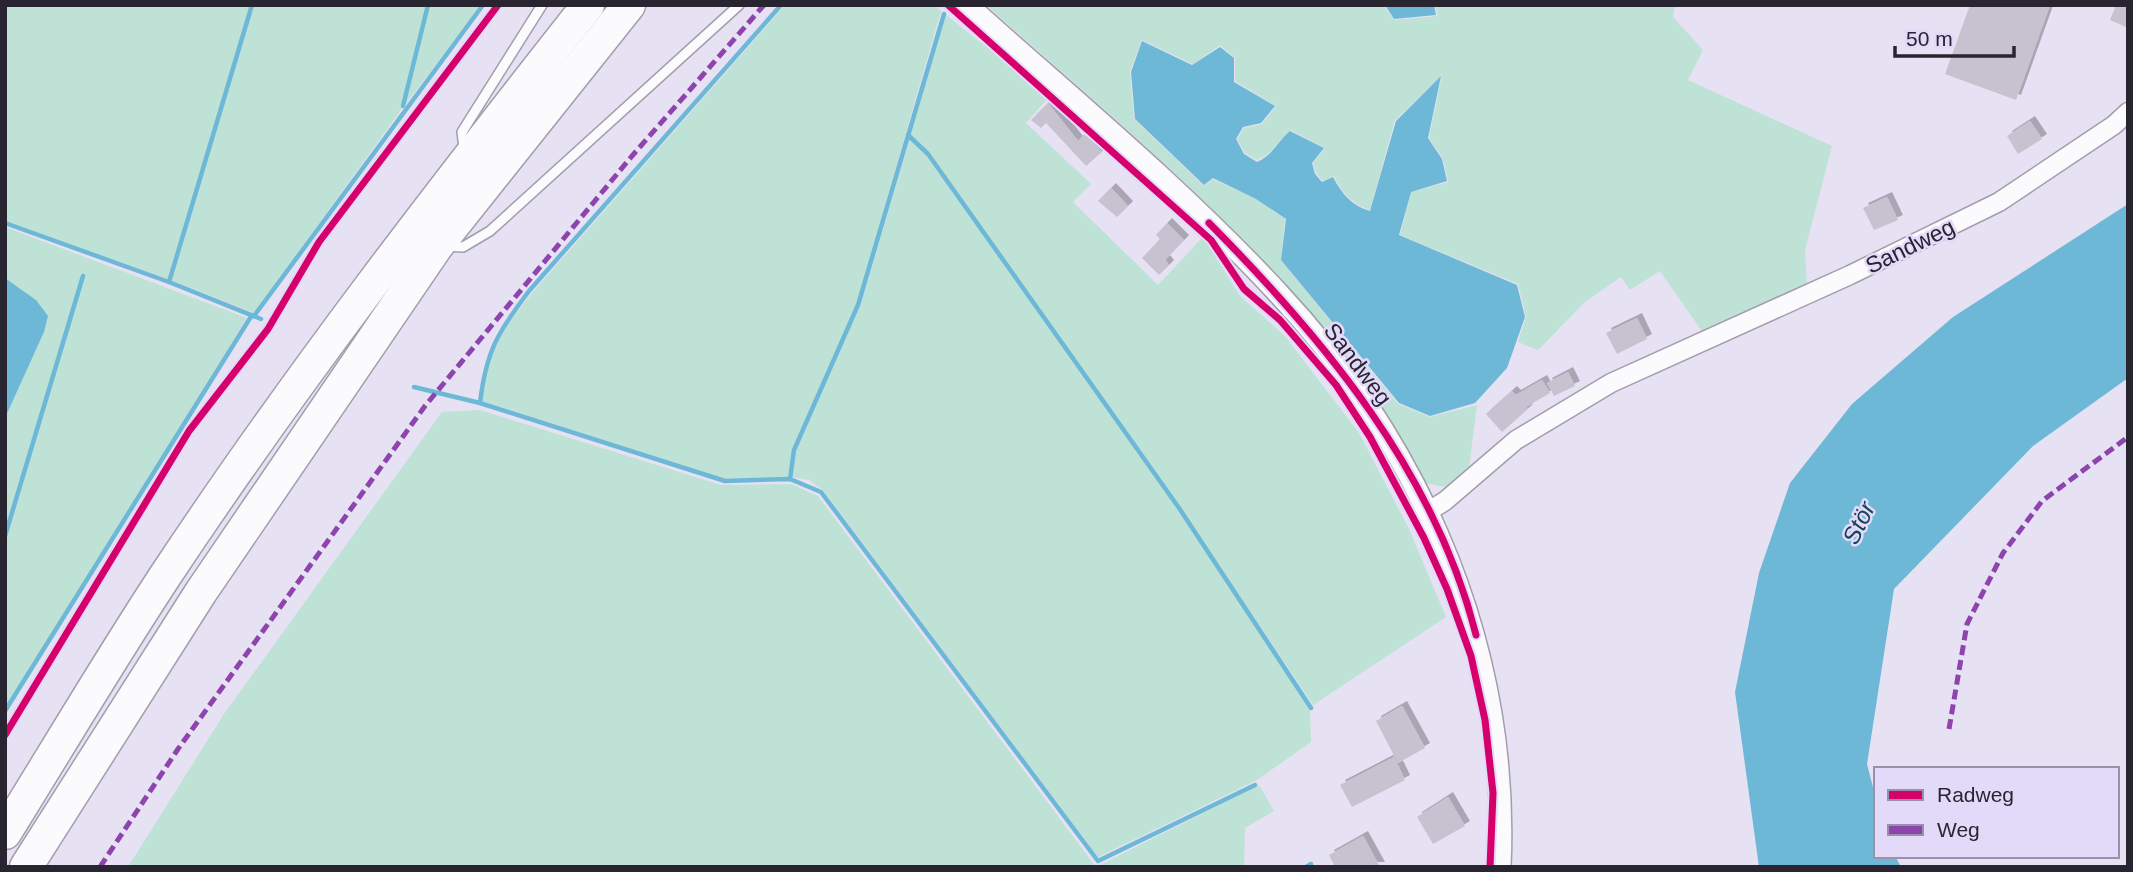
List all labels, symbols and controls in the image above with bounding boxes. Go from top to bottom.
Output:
scale bar [1895,14,2014,58]
text: 50 m [1906,27,1953,50]
street label: Sandweg [1861,213,1959,279]
street label: Sandweg [1319,318,1397,410]
water label: Stör [1837,496,1881,548]
legend [1874,767,2119,858]
text: Radweg [1937,783,2014,806]
text: Weg [1937,818,1980,841]

